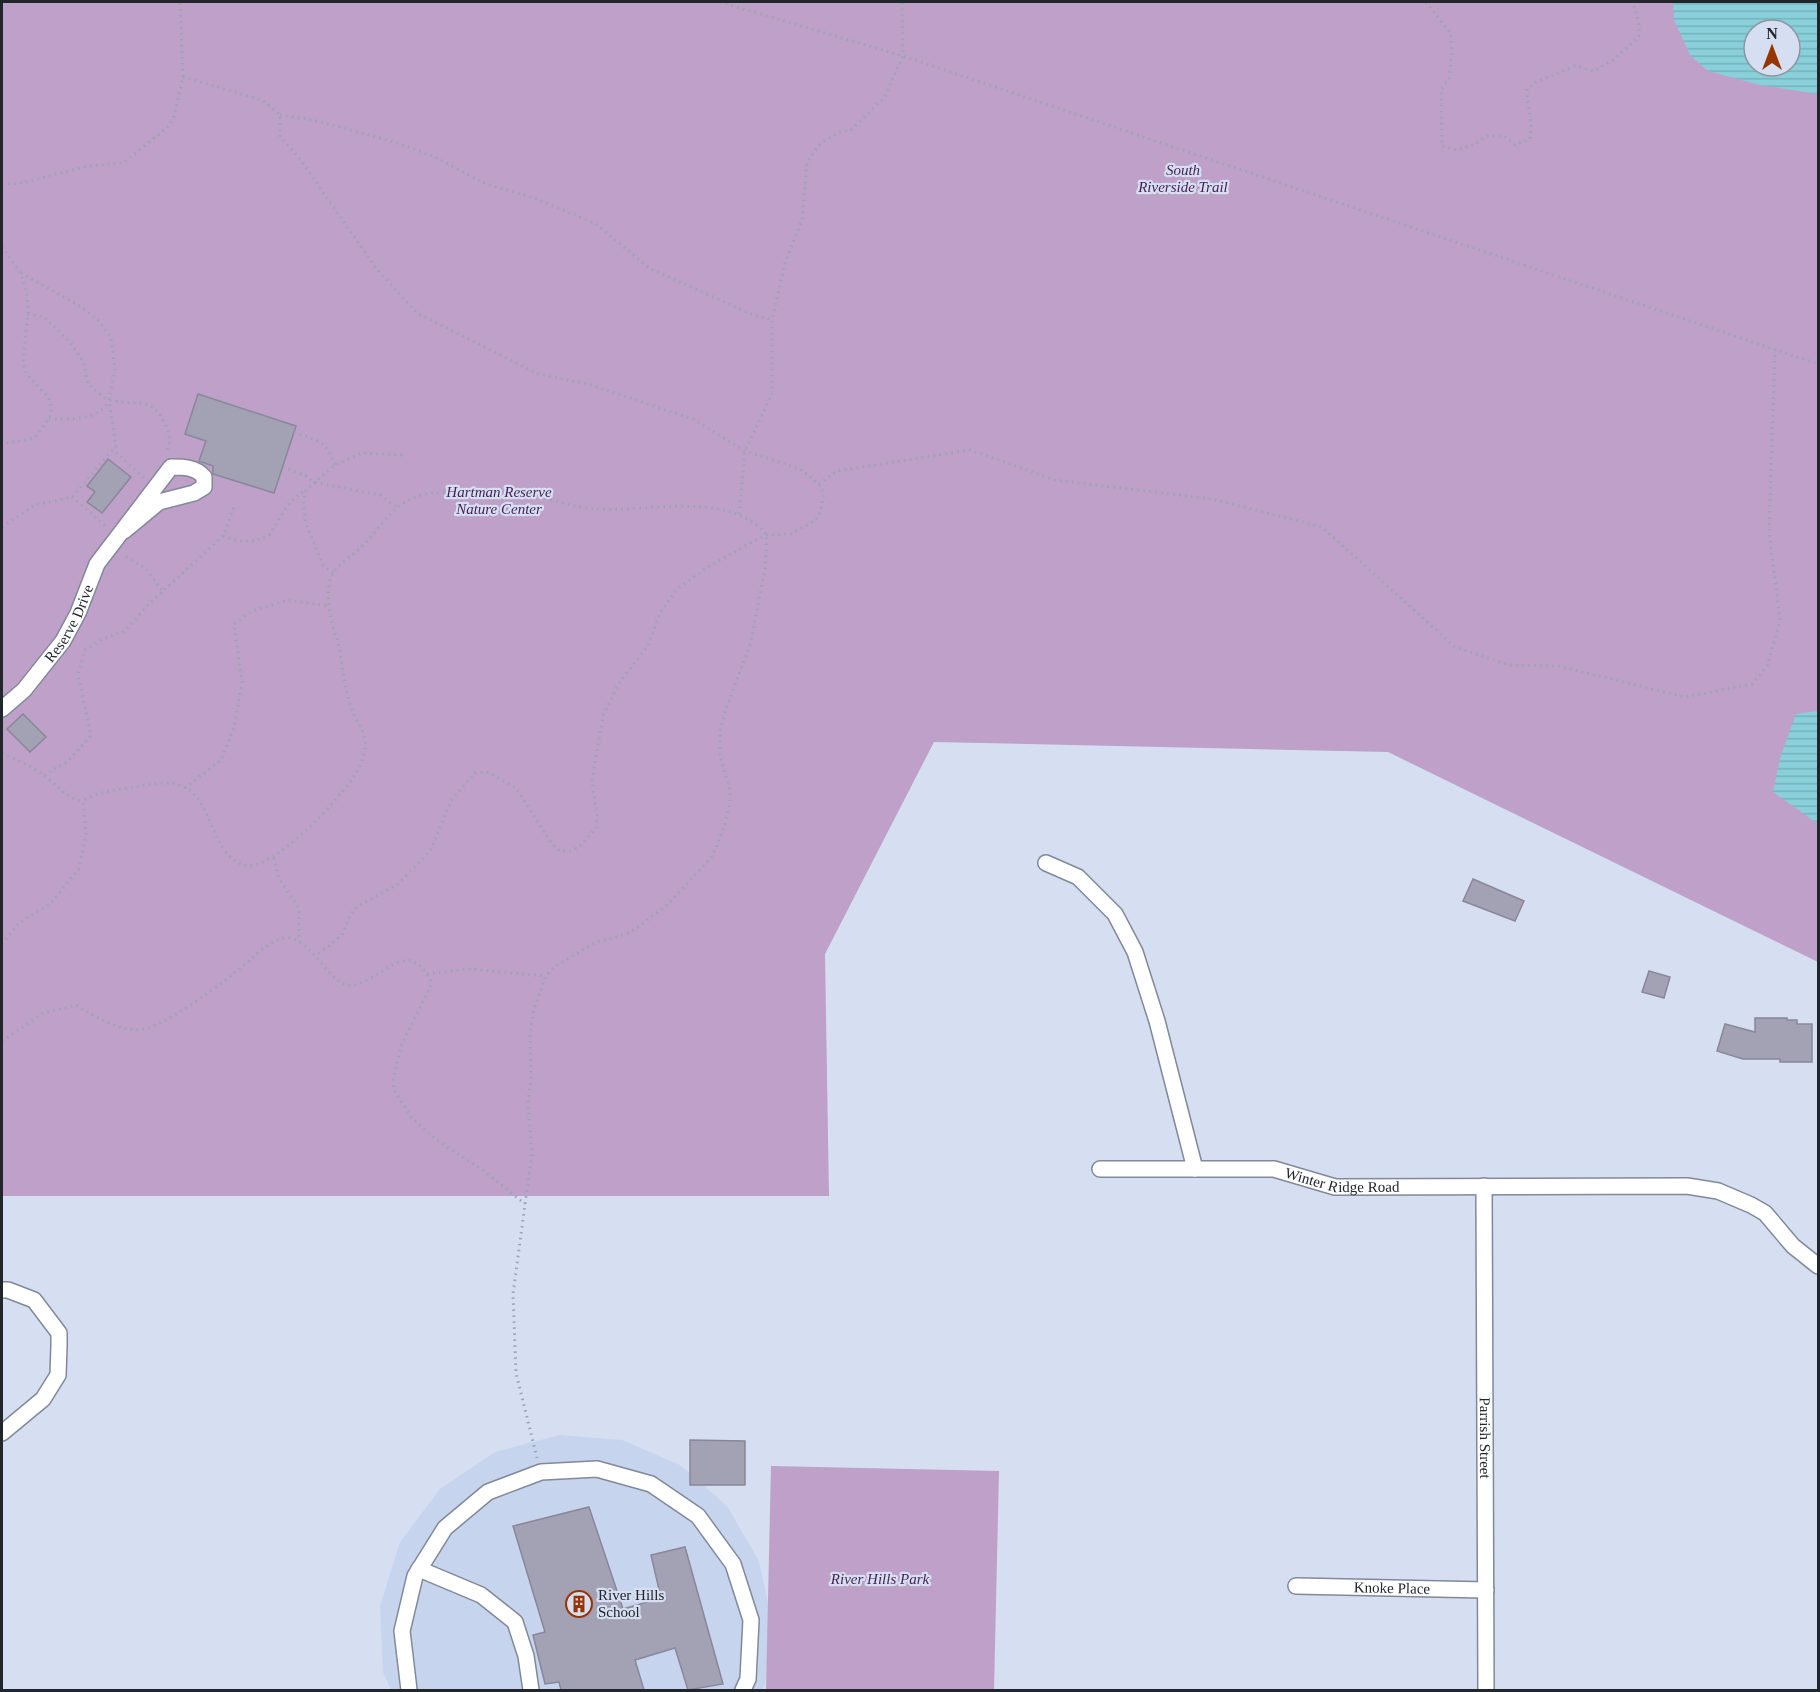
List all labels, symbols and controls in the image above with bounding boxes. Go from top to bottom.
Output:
north arrow [1742,18,1802,78]
text: N [1766,25,1778,42]
park label: South Riverside Trail [1137,162,1228,195]
park label: Hartman Reserve Nature Center [445,484,552,517]
street label: Reserve Drive [41,582,96,665]
street label: Winter Ridge Road [1283,1165,1400,1196]
street label: Parrish Street [1477,1397,1493,1480]
park label: River Hills Park [830,1571,929,1587]
street label: Knoke Place [1354,1579,1431,1597]
place label: River Hills School [598,1587,664,1620]
building icon: River Hills School [564,1589,594,1619]

